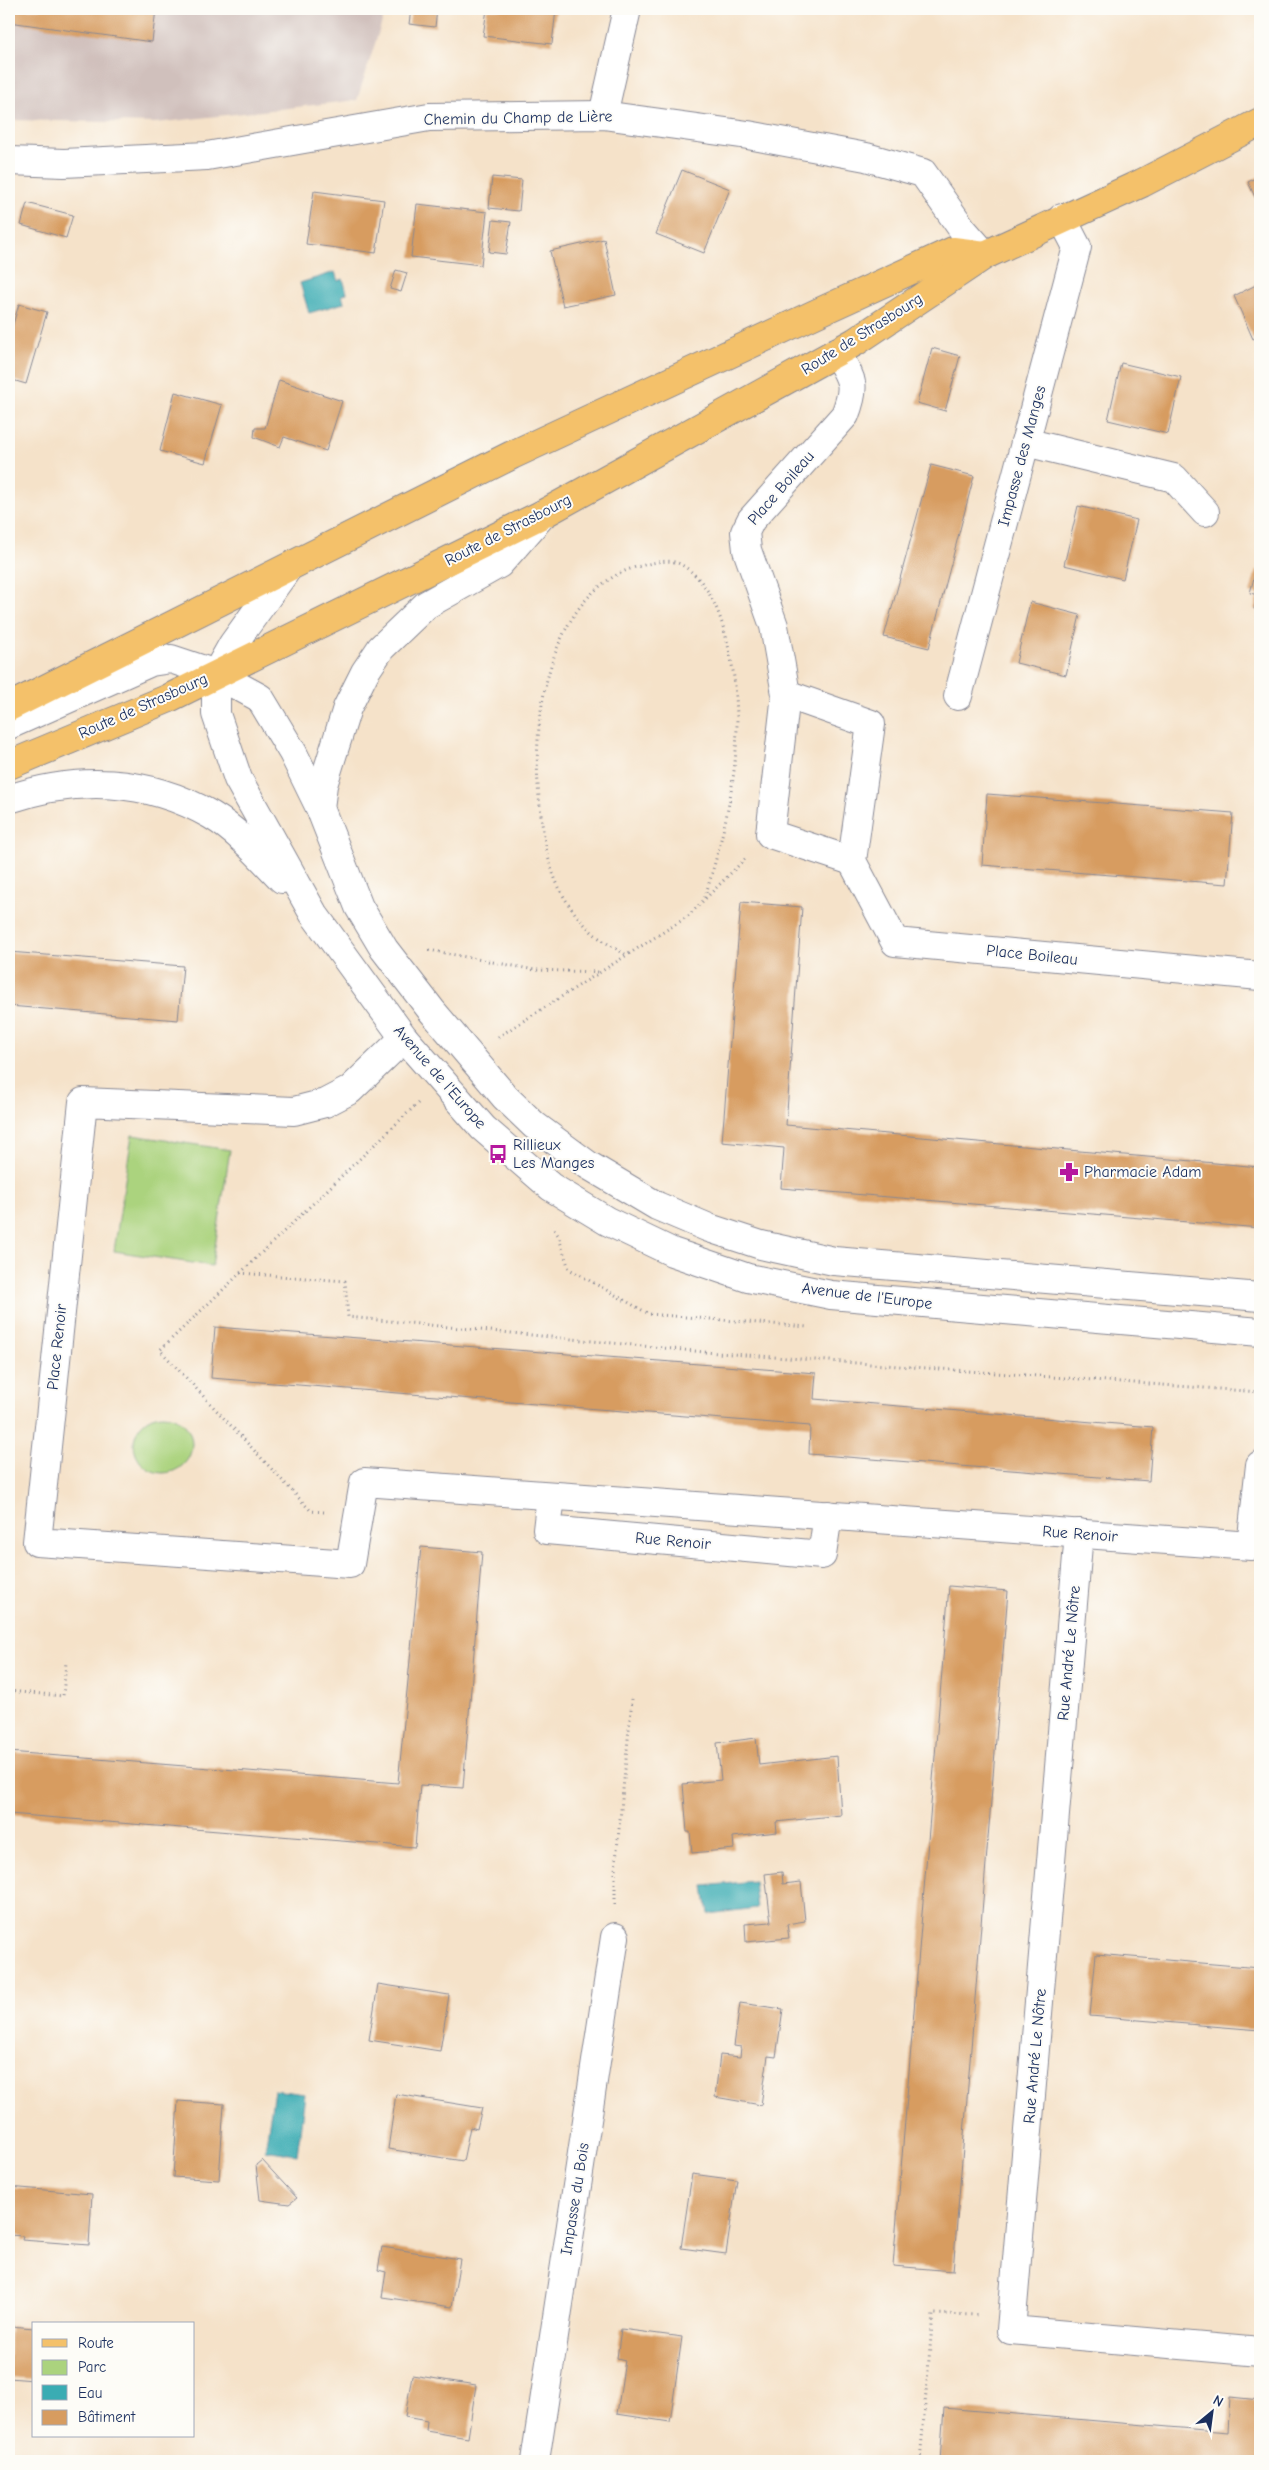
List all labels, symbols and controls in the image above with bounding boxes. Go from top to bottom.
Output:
street label: Chemin du Champ de Lière [423,107,613,129]
street label: Route de Strasbourg [798,289,926,379]
street label: Impasse des Manges [995,383,1050,528]
street label: Place Boileau [744,447,818,529]
street label: Route de Strasbourg [442,490,574,570]
street label: Route de Strasbourg [76,669,210,743]
street label: Place Boileau [985,941,1079,969]
street label: Avenue de l'Europe [390,1021,490,1133]
place label: Rillieux Les Manges [513,1136,595,1172]
bus stop icon: Rillieux Les Manges [487,1143,509,1165]
pharmacy icon: Pharmacie Adam [1058,1161,1080,1183]
place label: Pharmacie Adam [1084,1163,1202,1181]
street label: Avenue de l'Europe [801,1279,933,1313]
street label: Place Renoir [44,1302,71,1391]
street label: Rue Renoir [1042,1522,1119,1546]
street label: Rue Renoir [634,1529,712,1553]
street label: Rue André Le Nôtre [1054,1585,1084,1721]
street label: Rue André Le Nôtre [1020,1988,1050,2124]
street label: Impasse du Bois [557,2141,593,2256]
legend [32,2322,195,2438]
text: Route [78,2334,114,2352]
text: Parc [78,2358,106,2376]
text: Eau [78,2384,102,2402]
north arrow [1186,2388,1236,2438]
text: N [1210,2391,1226,2411]
text: Bâtiment [78,2408,136,2426]

